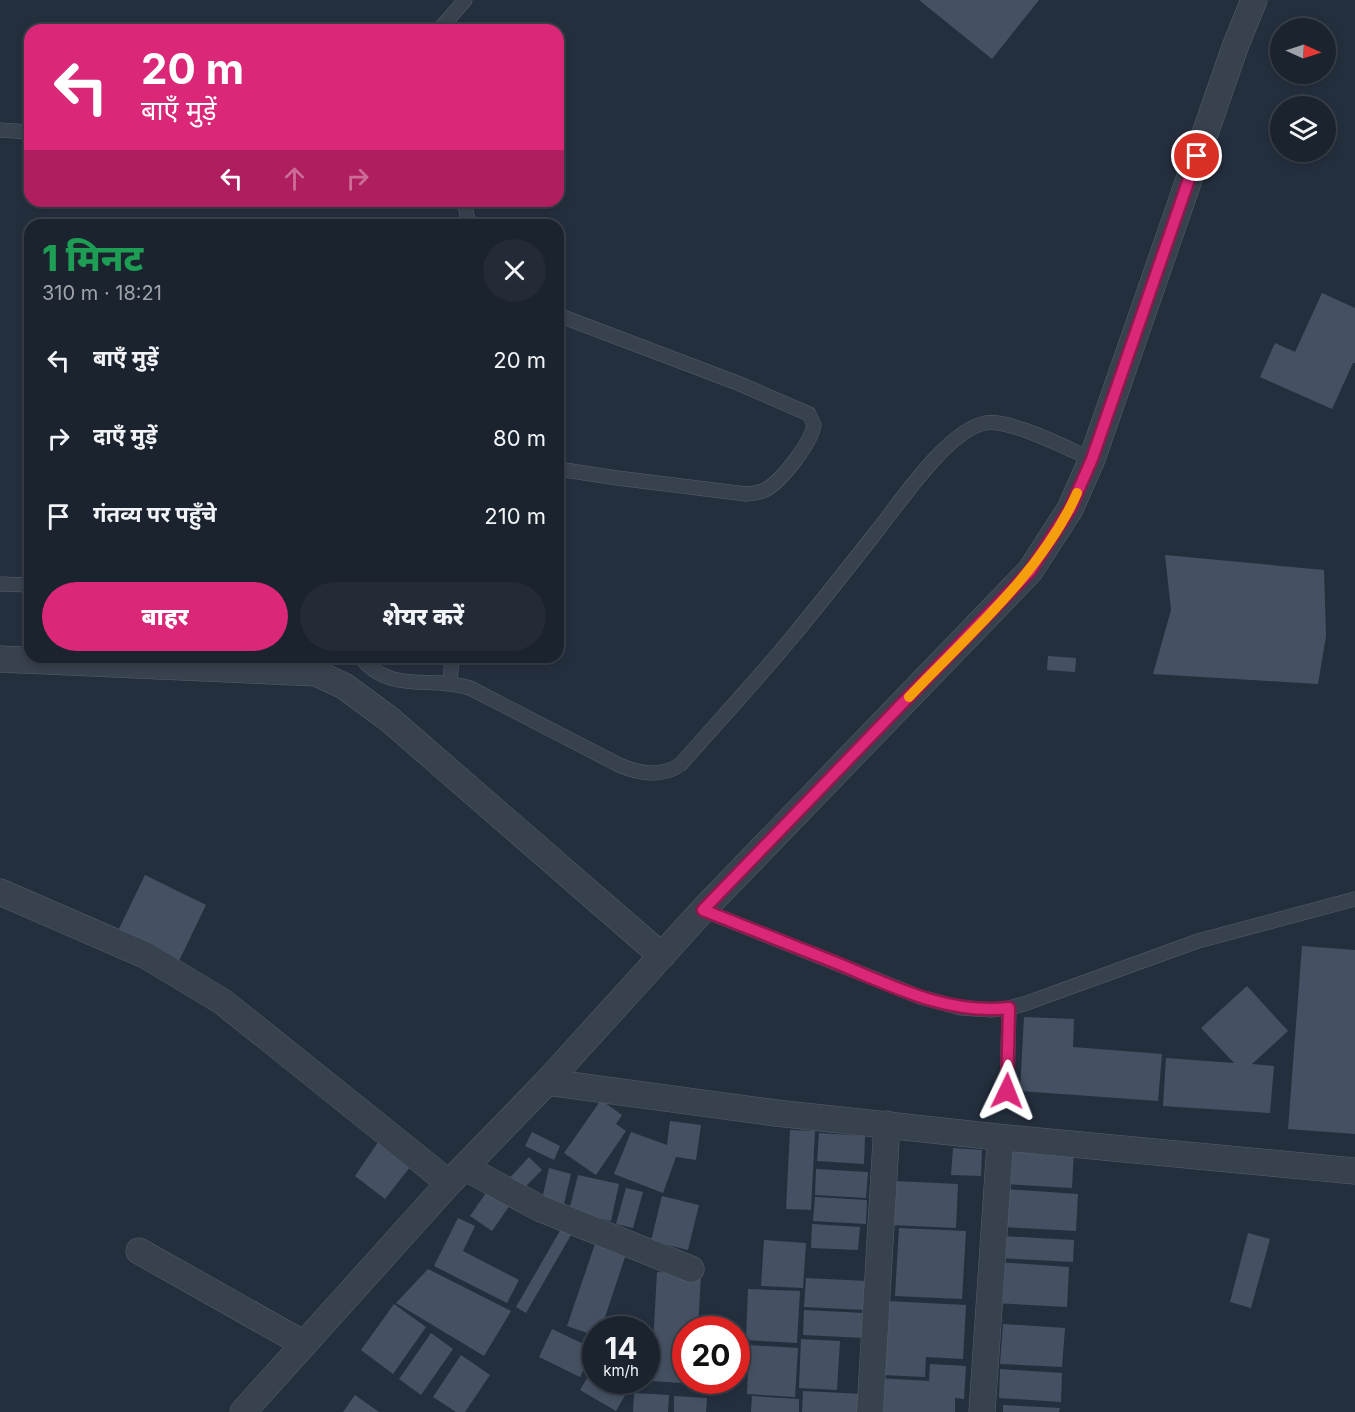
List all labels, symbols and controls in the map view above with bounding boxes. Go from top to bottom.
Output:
north arrow [1270,18,1336,84]
map controls [1270,18,1336,162]
text: 20 m [141,43,244,94]
icon: left [42,48,120,126]
text: बाएँ मुड़ें [141,94,217,127]
button: layers [1270,96,1336,162]
pin [1171,130,1222,181]
icon: arrive [1180,139,1213,172]
icon: left [215,162,248,195]
icon: ahead [278,162,311,195]
icon: right [341,162,374,195]
text: 1 मिनट [42,236,143,280]
button: close [483,239,546,302]
text: 310 m · 18:21 [42,281,162,305]
icon: left [42,344,75,377]
text: बाएँ मुड़ें [93,345,159,371]
text: 20 m [493,347,546,373]
icon: right [42,422,75,455]
text: दाएँ मुड़ें [93,423,157,449]
text: 80 m [493,425,546,451]
icon: arrive [42,500,75,533]
text: गंतव्य पर पहुँचे [93,501,217,527]
text: 210 m [484,503,546,529]
button: बाहर [42,582,288,651]
button: शेयर करें [300,582,546,651]
position arrow [975,1059,1039,1123]
speed limit sign: 20 [672,1316,750,1394]
text: 14 [604,1330,638,1366]
text: km/h [603,1361,639,1380]

